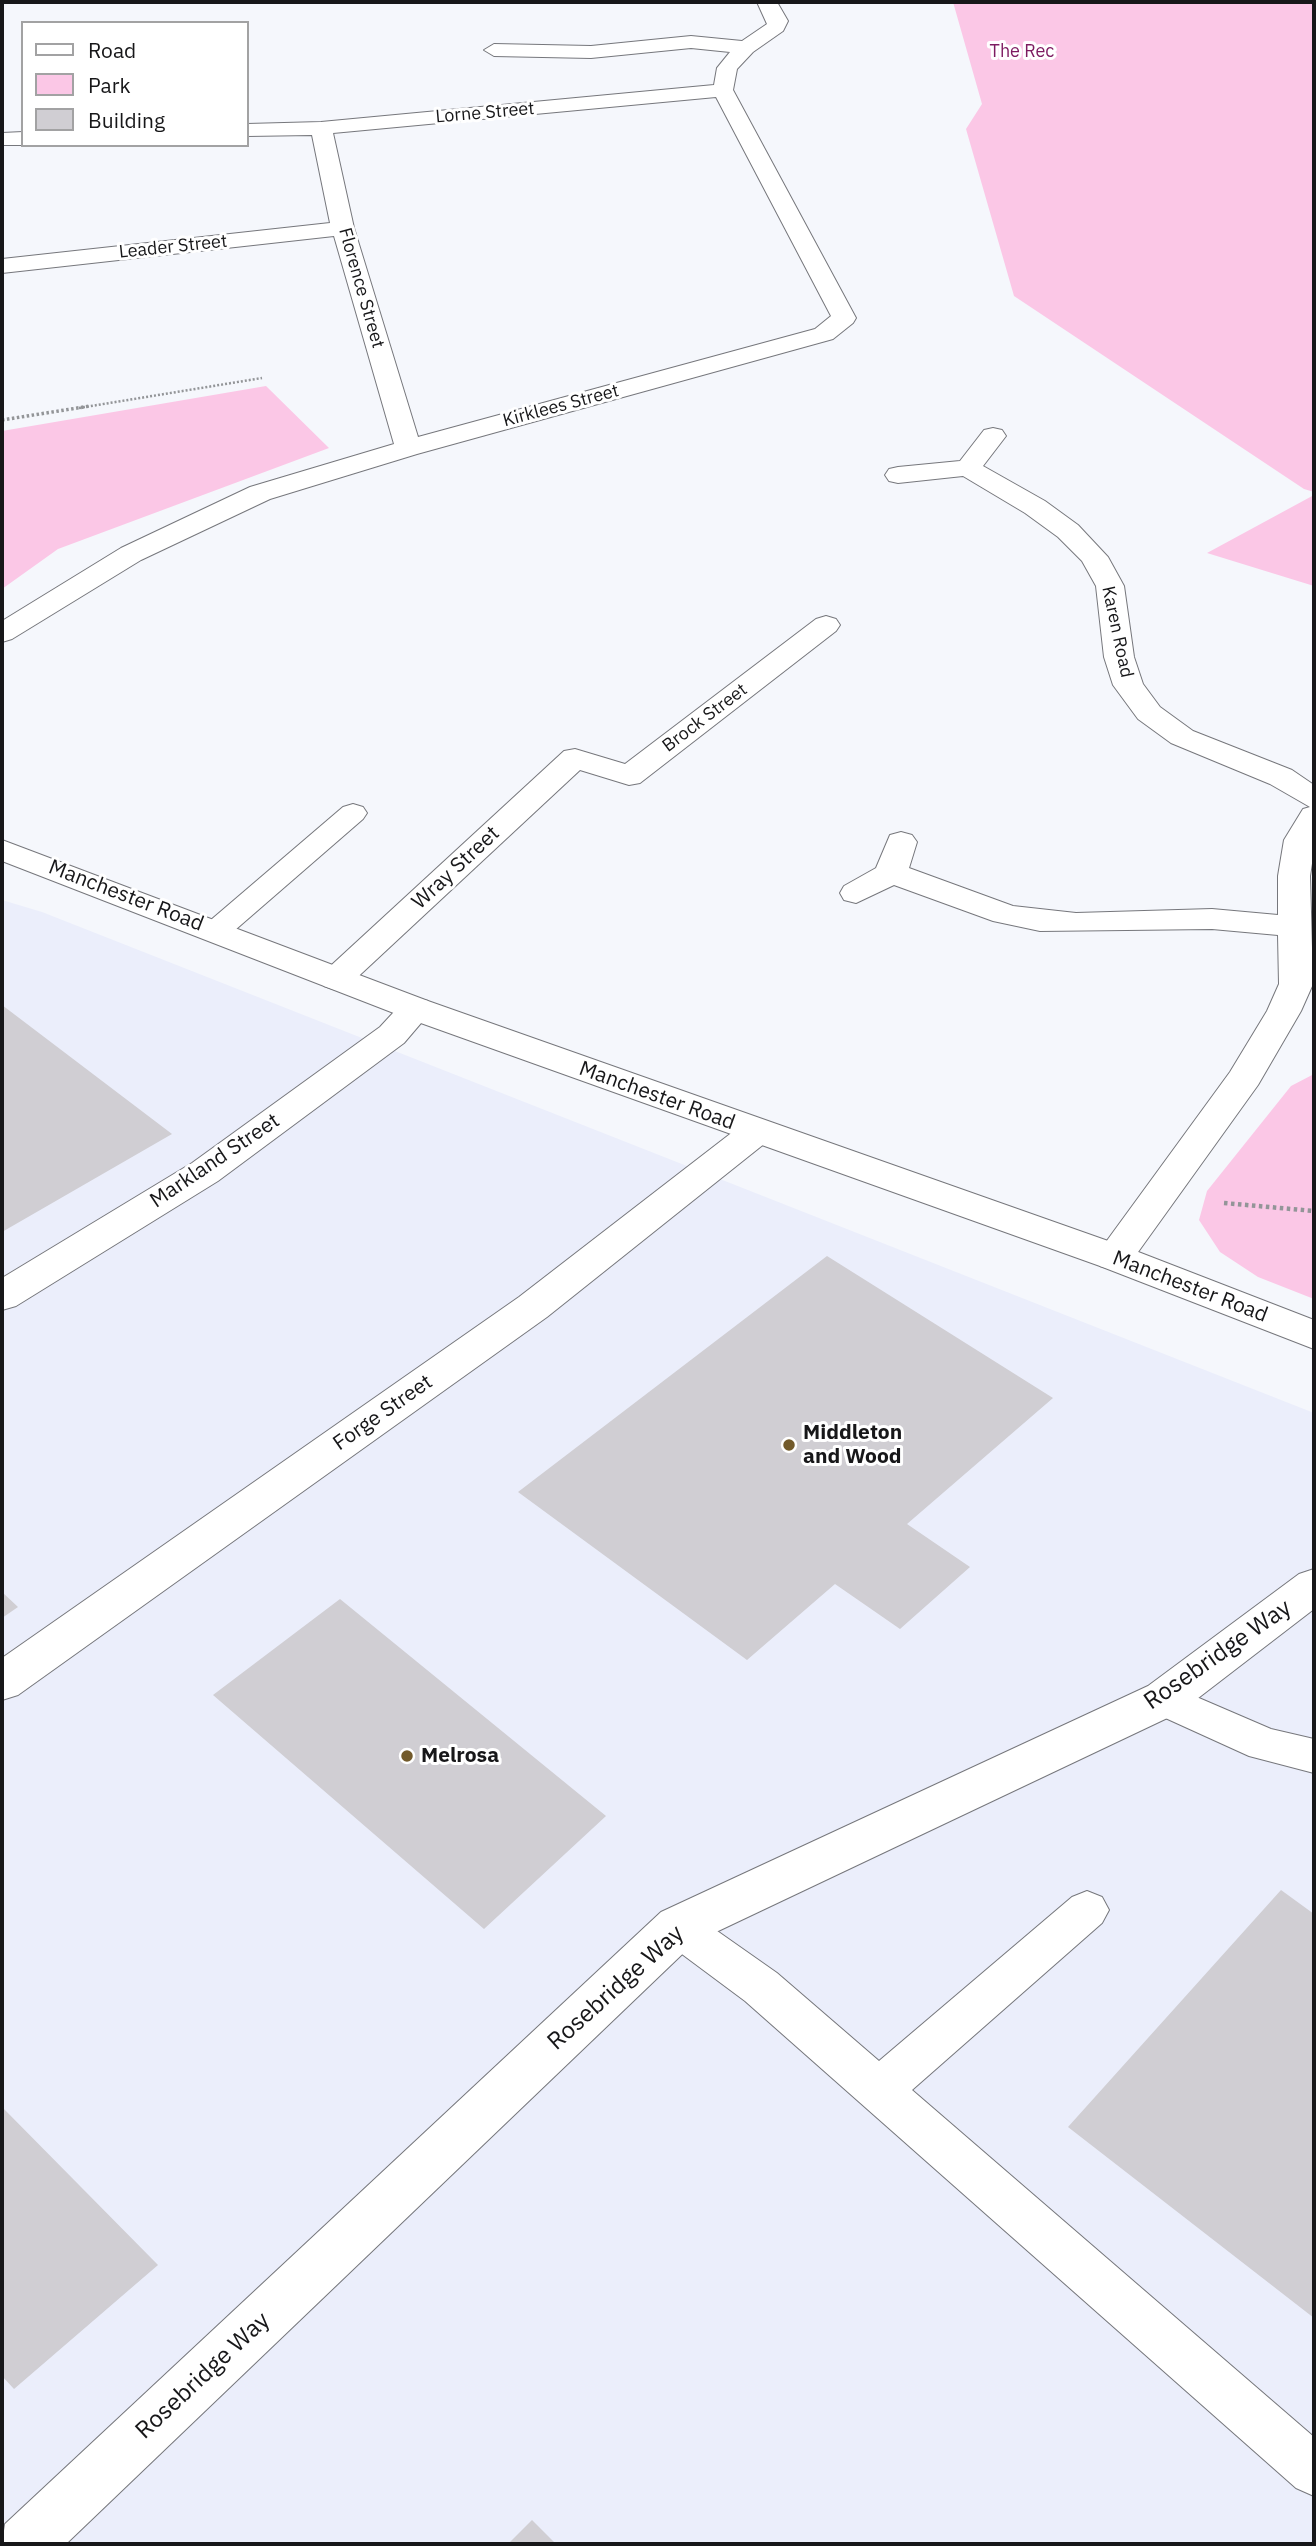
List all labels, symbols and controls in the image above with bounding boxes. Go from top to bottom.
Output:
legend [21,21,248,147]
text: Road [88,36,136,64]
park label: The Rec [990,41,1054,63]
text: Park [88,71,131,99]
street label: Lorne Street [435,98,535,128]
text: Building [88,106,165,134]
street label: Florence Street [334,225,388,351]
street label: Leader Street [118,231,228,263]
street label: Kirklees Street [501,380,621,432]
street label: Karen Road [1097,584,1137,680]
street label: Brock Street [658,679,752,757]
street label: Wray Street [407,821,505,915]
street label: Manchester Road [45,855,207,937]
street label: Manchester Road [576,1056,738,1136]
street label: Markland Street [146,1108,284,1214]
street label: Manchester Road [1109,1246,1271,1328]
street label: Forge Street [329,1370,437,1456]
place label: Middleton and Wood [803,1420,902,1470]
marker: Middleton and Wood [781,1437,797,1453]
street label: Rosebridge Way [1139,1594,1297,1716]
place label: Melrosa [421,1743,499,1769]
marker: Melrosa [399,1748,415,1764]
street label: Rosebridge Way [542,1919,690,2057]
street label: Rosebridge Way [130,2306,276,2446]

